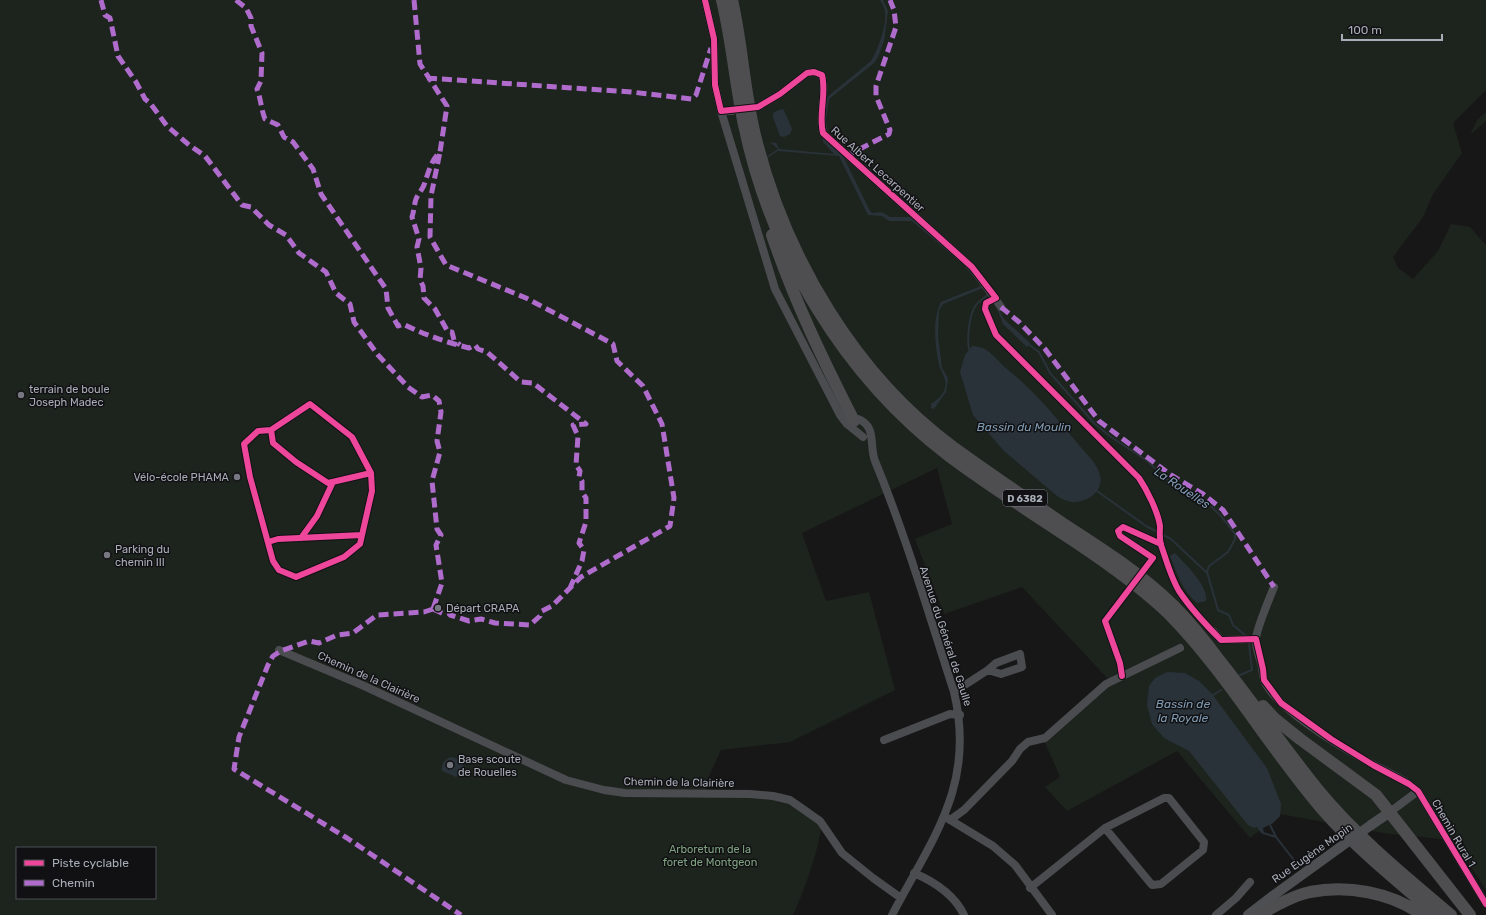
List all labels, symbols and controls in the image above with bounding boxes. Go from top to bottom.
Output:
scale bar [1342,16,1442,42]
text: 100 m [1348,23,1382,37]
street label: Rue Albert Lecarpentier [828,124,928,215]
place label: terrain de boule Joseph Madec [29,383,110,409]
marker: terrain de boule Joseph Madec [16,390,26,400]
water label: Bassin du Moulin [977,420,1071,434]
water label: La Rouelles [1152,464,1212,512]
place label: Vélo-école PHAMA [133,471,230,484]
marker: Vélo-école PHAMA [232,472,242,482]
road number: D 6382 [1003,490,1047,506]
place label: Parking du chemin III [115,543,170,569]
marker: Parking du chemin III [102,550,112,560]
street label: Avenue du Général de Gaulle [917,565,974,708]
place label: Départ CRAPA [446,602,520,615]
marker: Départ CRAPA [433,603,443,613]
street label: Chemin de la Clairière [316,649,422,706]
water label: Bassin de la Royale [1156,697,1210,725]
place label: Base scoute de Rouelles [458,753,521,779]
marker: Base scoute de Rouelles [445,760,455,770]
street label: Chemin de la Clairière [623,775,734,790]
street label: Chemin Rural 1 [1429,797,1478,869]
street label: Rue Eugène Mopin [1270,821,1355,886]
park label: Arboretum de la foret de Montgeon [663,843,757,869]
legend [16,847,156,899]
text: Piste cyclable [52,856,129,870]
text: Chemin [52,876,95,890]

